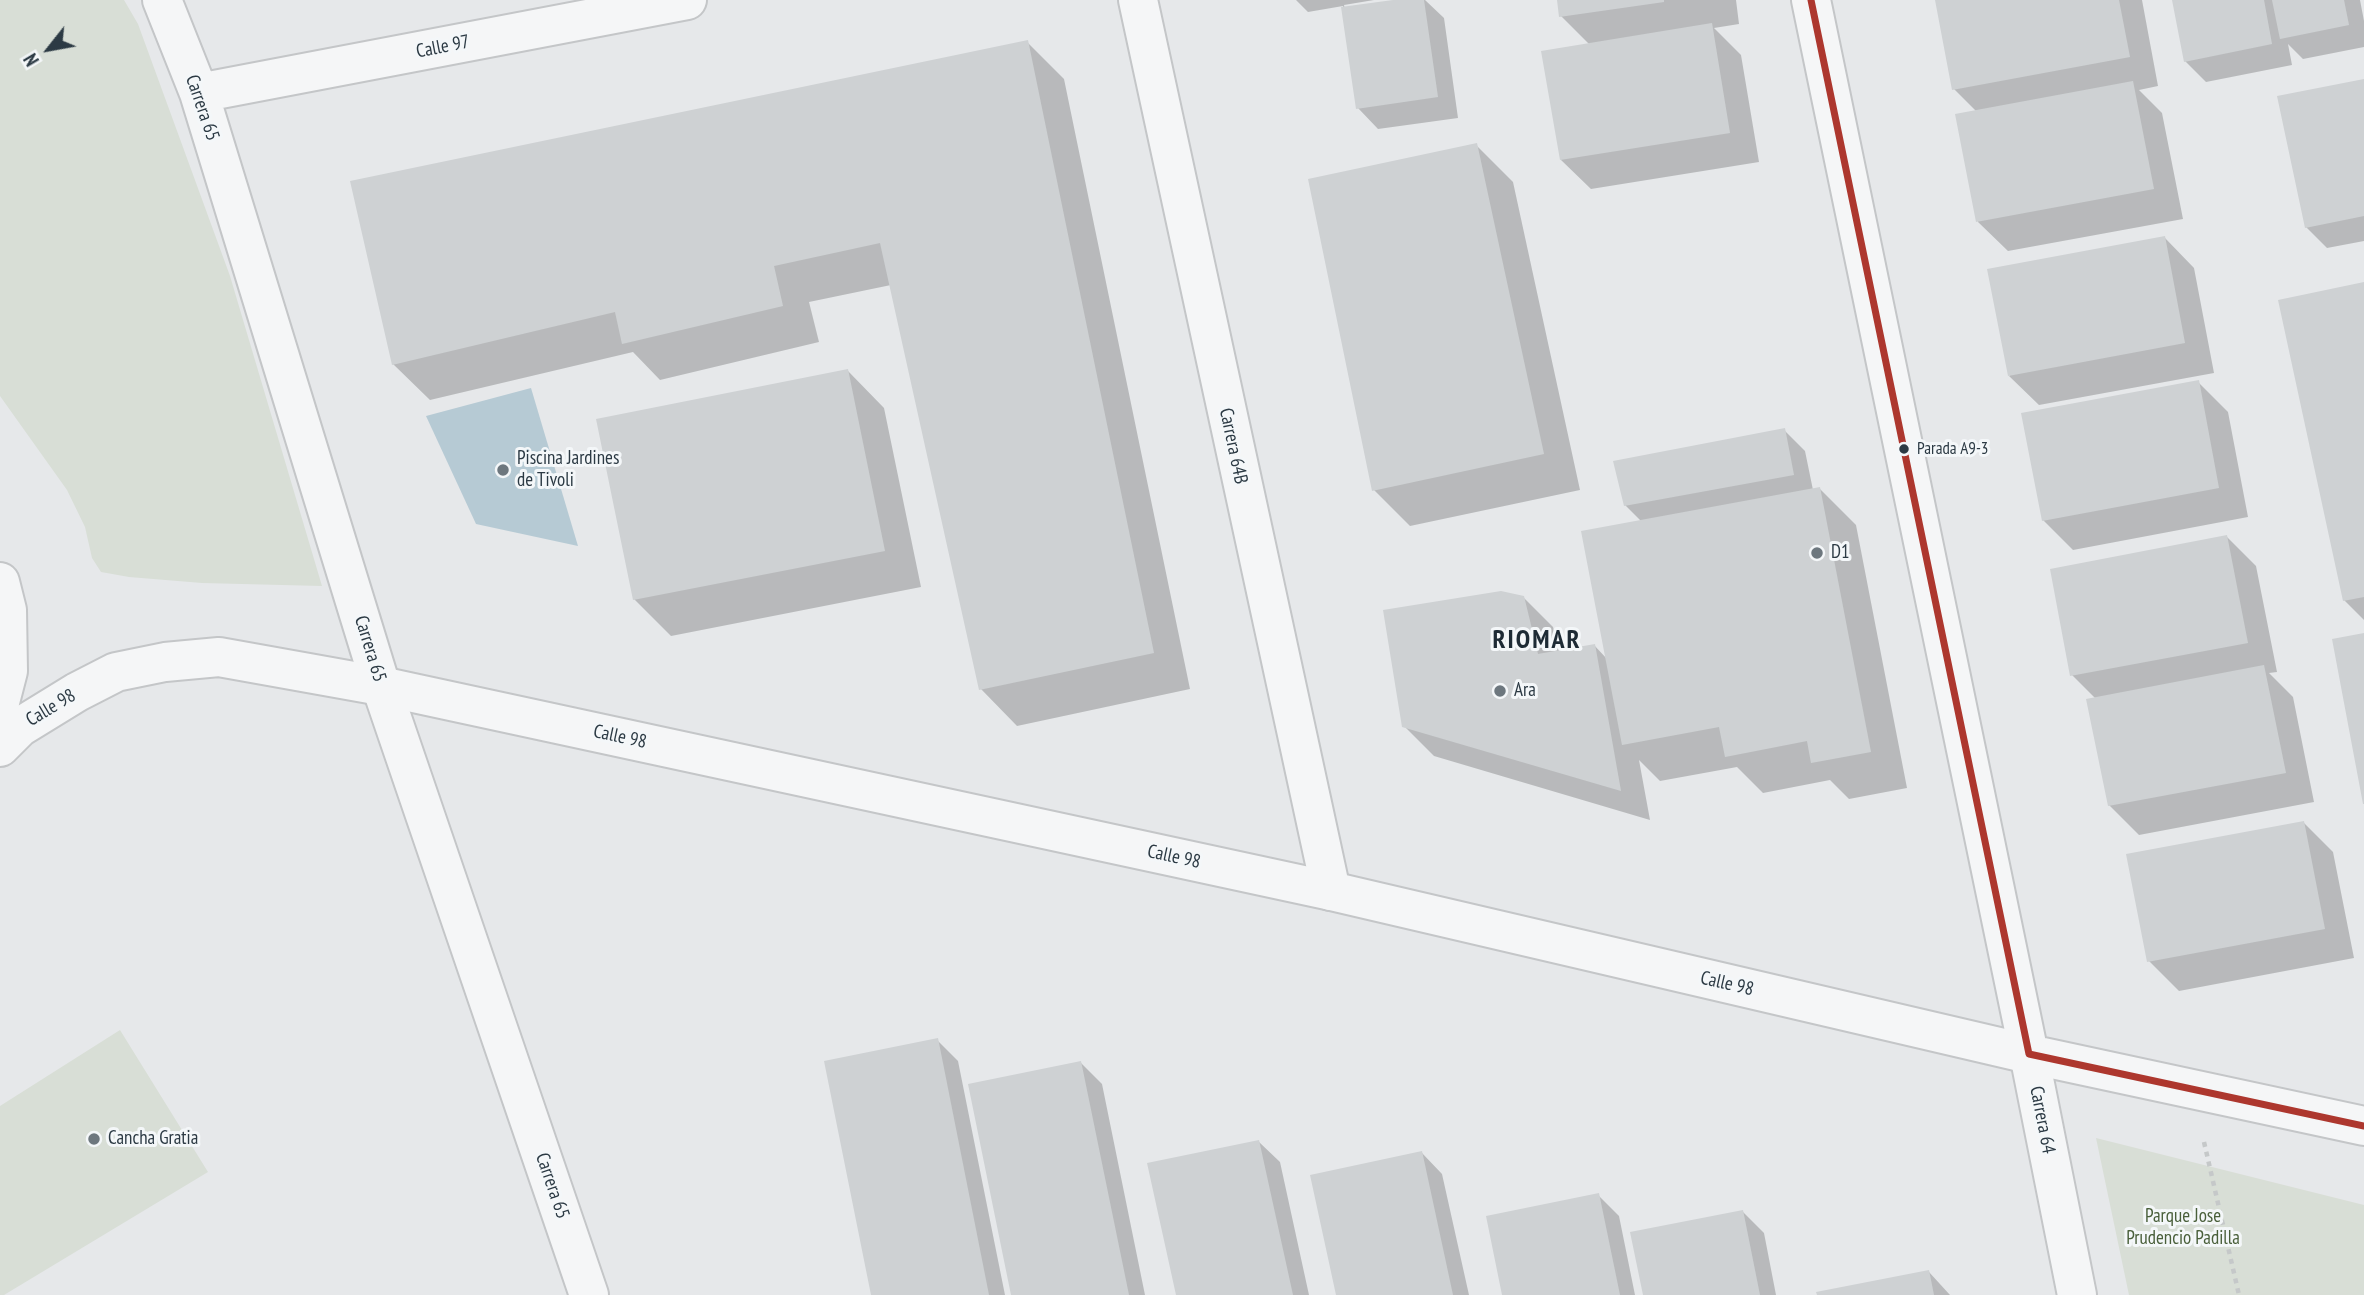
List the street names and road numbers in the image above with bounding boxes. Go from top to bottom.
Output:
street label: Calle 97 [414,31,472,63]
street label: Carrera 65 [180,72,224,144]
street label: Carrera 64B [1214,406,1252,486]
street label: Carrera 65 [349,613,391,685]
street label: Calle 98 [22,684,80,732]
street label: Calle 98 [591,720,649,754]
street label: Calle 98 [1145,840,1203,874]
street label: Calle 98 [1698,967,1756,1001]
street label: Carrera 64 [2024,1084,2060,1156]
street label: Carrera 65 [530,1150,574,1222]

